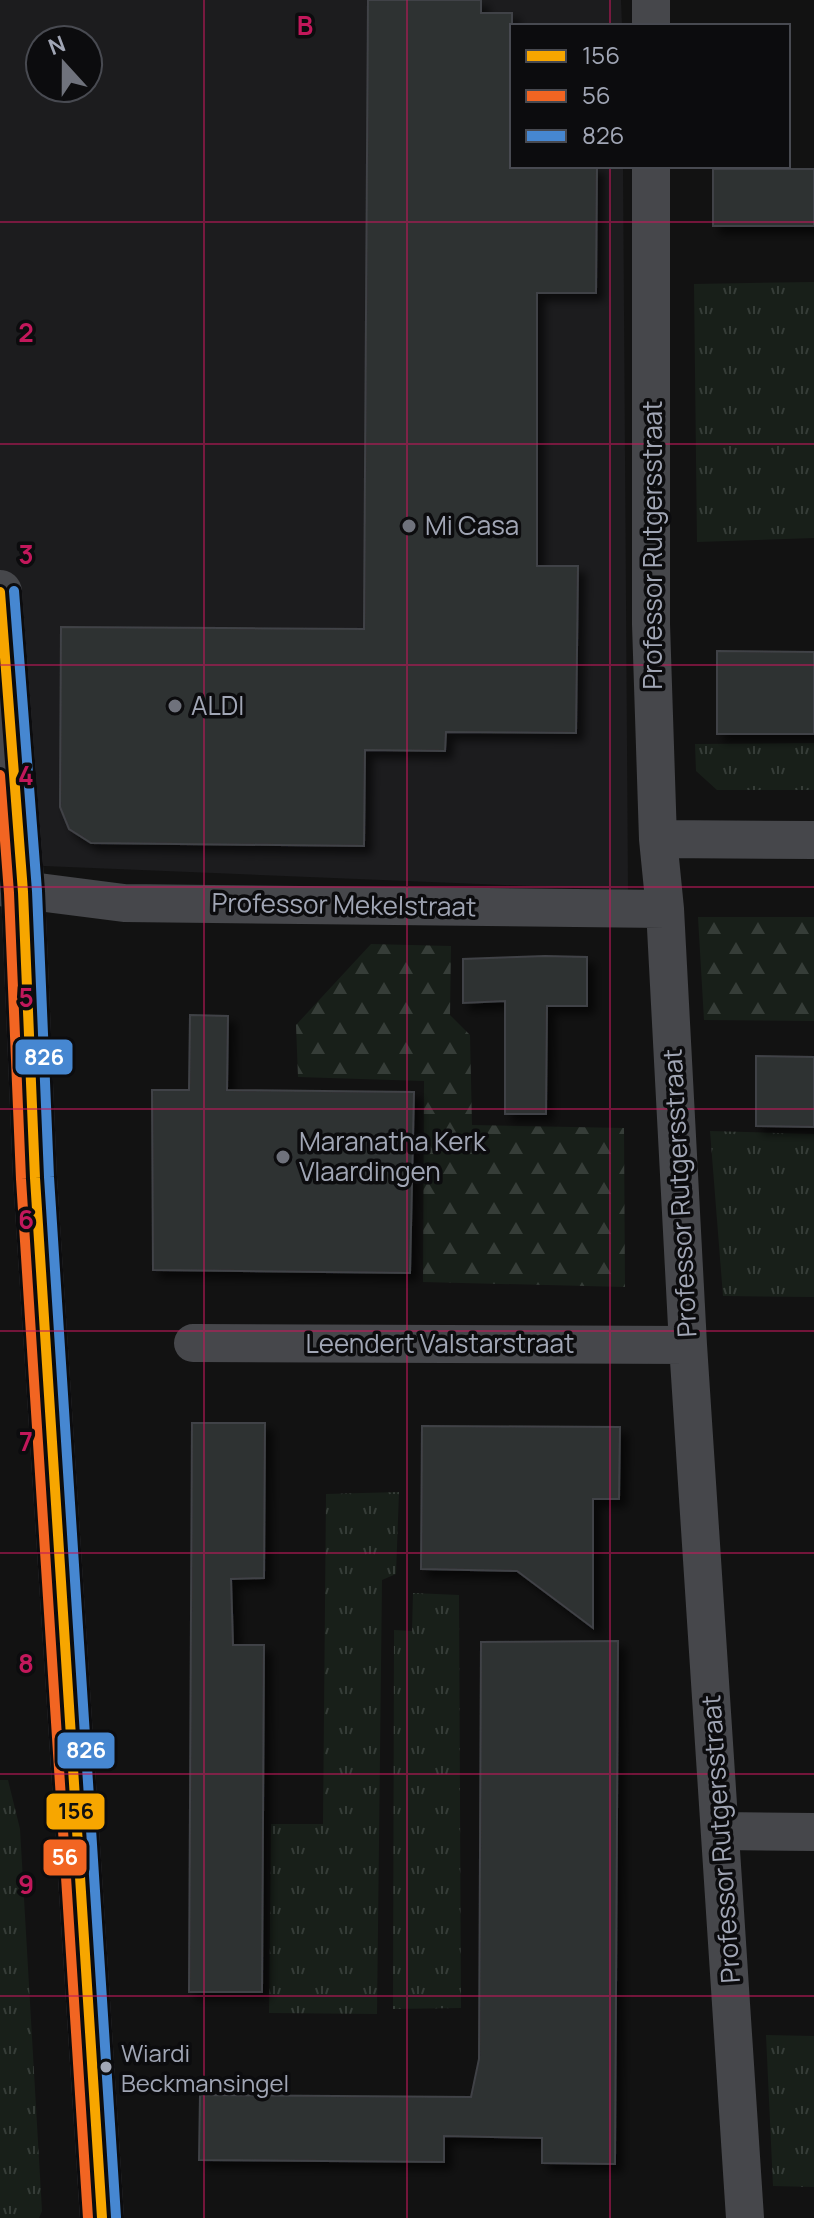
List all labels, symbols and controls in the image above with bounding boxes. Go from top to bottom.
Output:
text: B [297,7,313,43]
north arrow [24,24,104,104]
legend [510,24,790,168]
text: N [44,28,70,62]
text: 156 [582,38,620,71]
text: 56 [582,78,611,111]
text: 826 [582,118,625,151]
text: 2 [18,314,34,350]
street label: Professor Rutgersstraat [634,401,670,689]
place label: Mi Casa [425,507,519,543]
marker: Mi Casa [400,517,418,535]
text: 3 [18,536,34,572]
place label: ALDI [191,687,244,723]
marker: ALDI [166,697,184,715]
text: 4 [18,757,34,793]
street label: Professor Mekelstraat [211,884,477,924]
text: 5 [18,979,34,1015]
line badge: 826 [14,1038,74,1076]
text: 826 [24,1042,64,1072]
street label: Professor Rutgersstraat [653,1048,705,1338]
place label: Maranatha Kerk Vlaardingen [299,1123,487,1189]
marker: Maranatha Kerk Vlaardingen [274,1148,292,1166]
text: 6 [18,1201,34,1237]
street label: Leendert Valstarstraat [306,1325,574,1361]
text: 7 [19,1423,33,1459]
text: 8 [18,1645,34,1681]
street label: Professor Rutgersstraat [692,1694,748,1984]
line badge: 826 [56,1731,116,1770]
text: 826 [66,1735,106,1765]
line badge: 156 [45,1792,106,1831]
text: 156 [58,1796,94,1826]
line badge: 56 [42,1838,88,1877]
text: 56 [52,1842,78,1872]
text: 9 [18,1866,34,1902]
place label: Wiardi Beckmansingel [121,2036,289,2099]
marker: Wiardi Beckmansingel [98,2059,114,2075]

